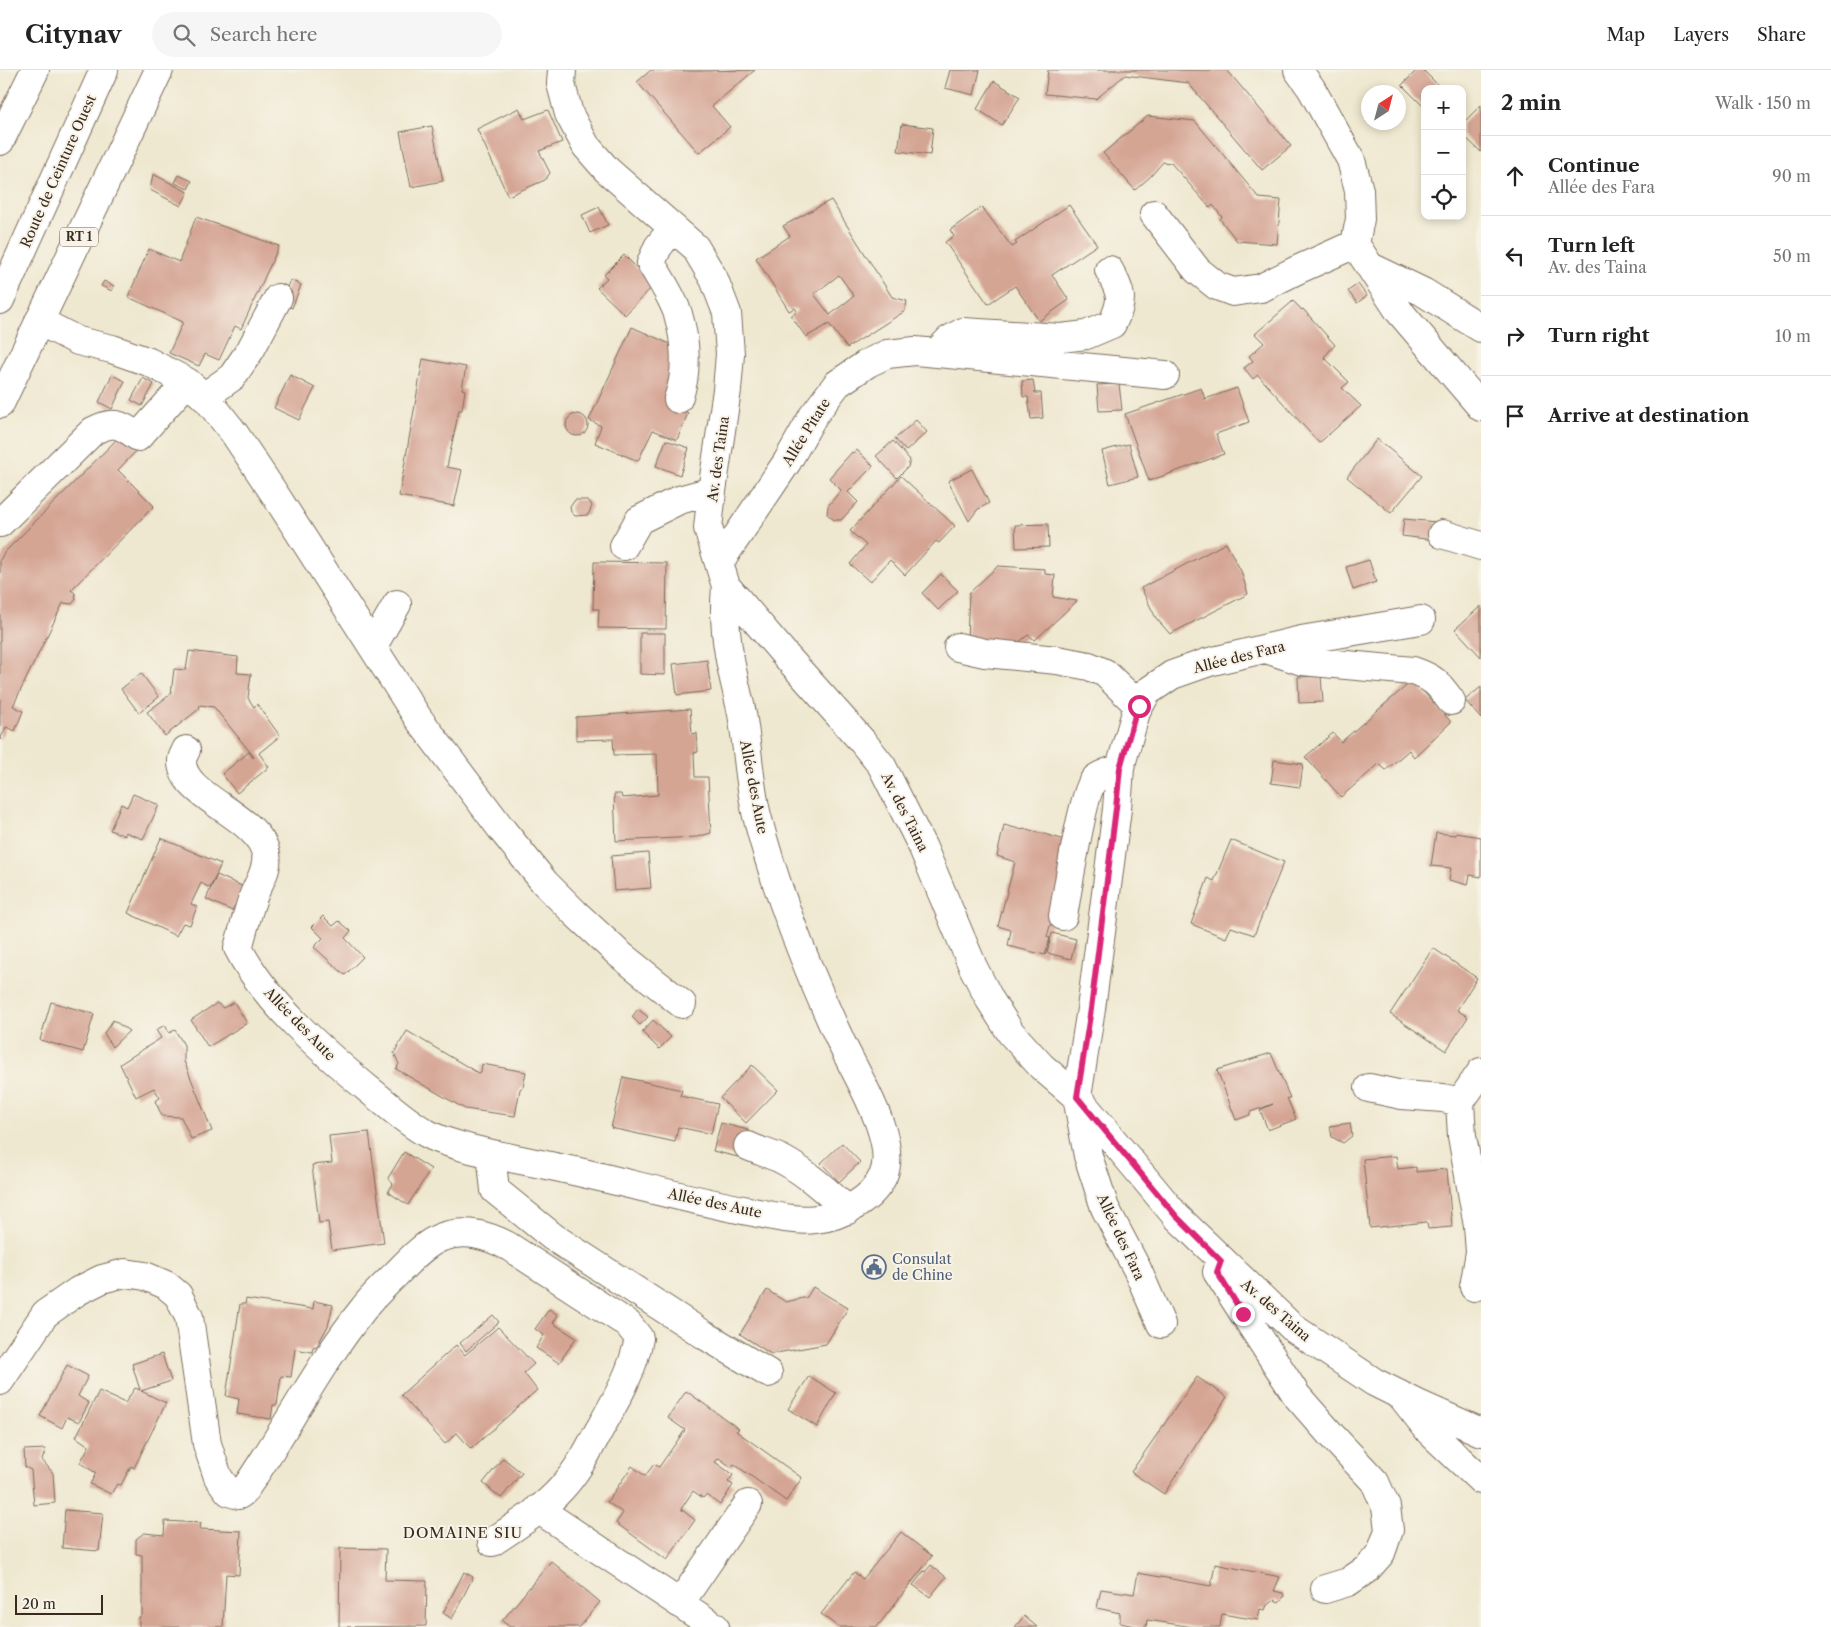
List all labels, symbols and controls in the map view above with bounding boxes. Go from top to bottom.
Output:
search box [152,12,502,57]
text: Citynav [25,20,122,49]
icon: search [170,21,198,49]
text: Search here [210,23,317,46]
text: Map [1607,24,1645,46]
text: Layers [1673,24,1729,46]
text: Share [1757,24,1806,46]
north arrow [1361,85,1406,130]
map controls [1421,85,1466,220]
button: + [1421,85,1466,130]
text: 2 min [1501,90,1561,115]
street label: Route de Ceinture Ouest [16,92,100,250]
text: Walk · 150 m [1715,93,1811,113]
button: − [1421,130,1466,175]
text: Continue [1548,154,1640,177]
icon: ahead [1501,162,1529,190]
text: 90 m [1772,166,1811,186]
button: locate [1421,175,1466,220]
text: Allée des Fara [1548,177,1655,197]
road number: RT 1 [60,228,98,246]
text: Turn left [1548,234,1635,257]
icon: left [1501,242,1529,270]
text: 50 m [1773,246,1811,266]
text: Av. des Taina [1548,257,1647,277]
icon: right [1501,322,1529,350]
text: Turn right [1548,324,1649,347]
text: 10 m [1775,326,1811,346]
street label: Allée Pitate [778,395,834,470]
icon: arrive [1501,402,1529,430]
text: Arrive at destination [1548,404,1749,427]
street label: Av. des Taina [703,414,733,504]
street label: Allée des Fara [1190,637,1287,677]
route start [1128,695,1151,718]
street label: Allée des Aute [736,738,772,836]
street label: Av. des Taina [877,769,933,855]
street label: Allée des Aute [260,983,340,1065]
street label: Allée des Aute [666,1184,764,1222]
street label: Allée des Fara [1093,1190,1149,1284]
place label: Consulat de Chine [892,1250,953,1284]
public building icon: Consulat de Chine [861,1254,887,1280]
street label: Av. des Taina [1237,1274,1315,1346]
route end [1232,1303,1255,1326]
district label: DOMAINE SIU [403,1523,523,1542]
scale bar [15,1592,102,1615]
text: 20 m [22,1595,56,1613]

